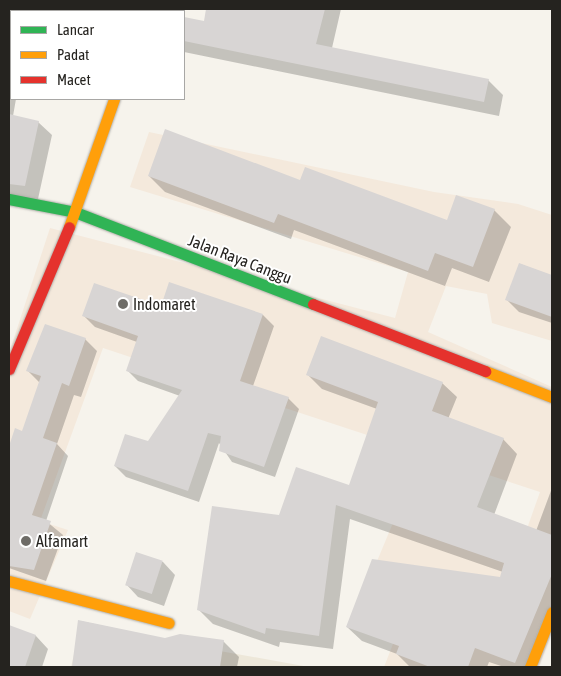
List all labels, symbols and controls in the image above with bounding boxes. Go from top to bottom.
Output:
legend [10,10,185,100]
text: Lancar [57,21,94,38]
text: Padat [57,46,89,63]
text: Macet [57,71,91,88]
street label: Jalan Raya Canggu [186,230,294,288]
place label: Indomaret [133,294,195,314]
marker: Indomaret [117,298,129,310]
place label: Alfamart [36,531,88,551]
marker: Alfamart [20,535,32,547]

